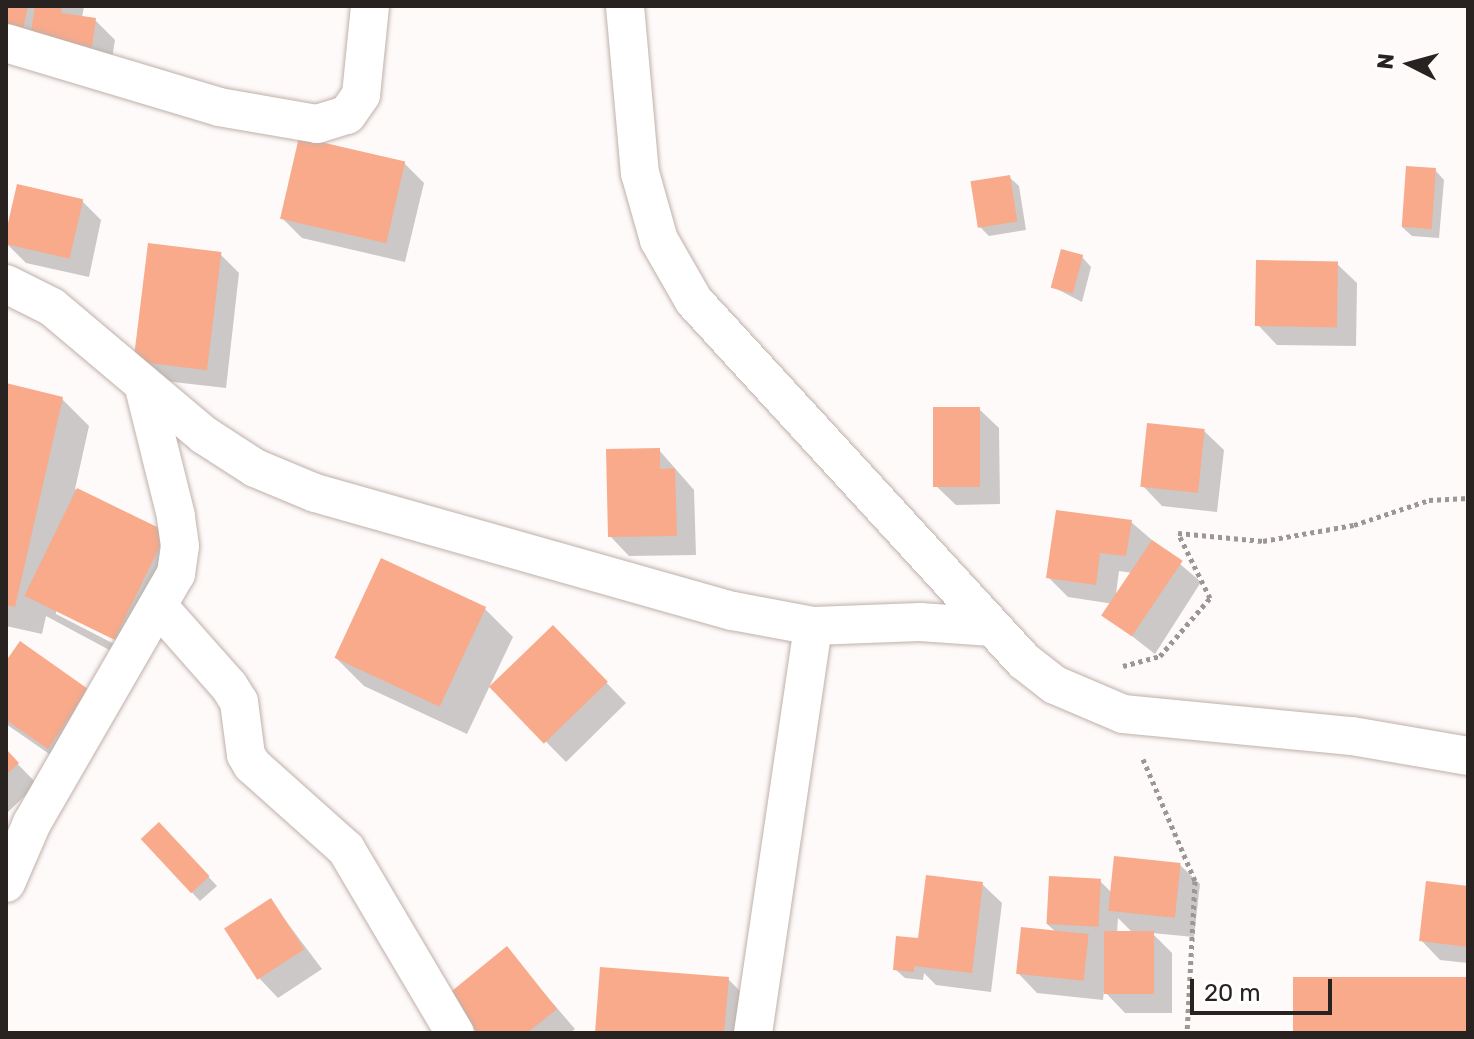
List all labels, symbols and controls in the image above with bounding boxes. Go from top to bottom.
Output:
north arrow [1370,24,1450,104]
text: N [1371,52,1400,71]
scale bar [1194,963,1336,1013]
text: 20 m [1204,979,1261,1007]

